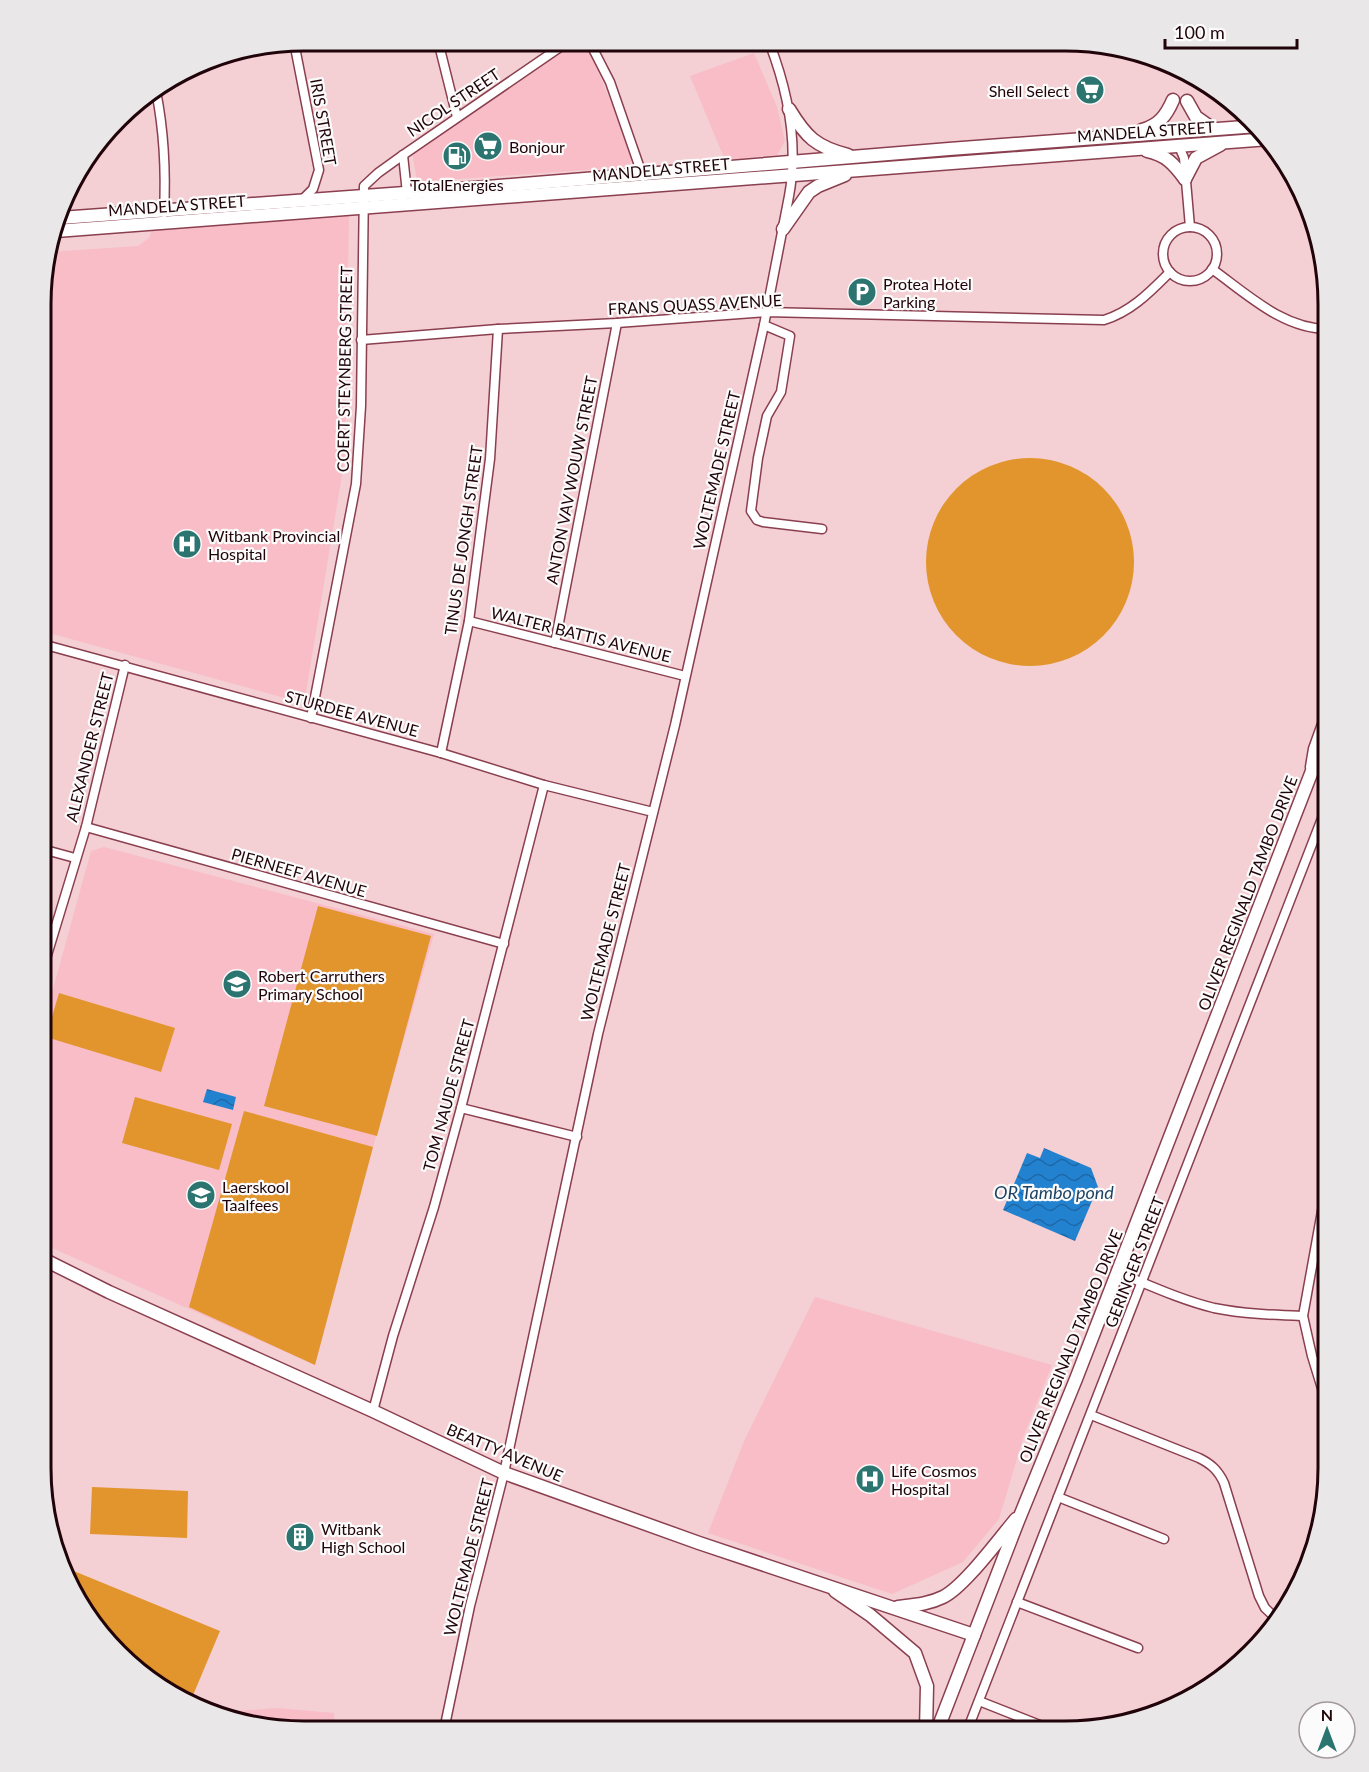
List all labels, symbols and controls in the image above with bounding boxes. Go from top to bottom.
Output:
scale bar [1165,12,1297,50]
text: 100 m [1174,21,1225,43]
street label: NICOL STREET [403,64,503,140]
supermarket icon: Shell Select [1074,74,1106,106]
street label: IRIS STREET [307,77,341,167]
place label: Shell Select [989,81,1069,100]
street label: MANDELA STREET [1077,117,1216,145]
supermarket icon: Bonjour [472,130,504,162]
place label: Bonjour [509,137,565,156]
fuel station icon: TotalEnergies [441,140,473,172]
street label: MANDELA STREET [591,153,731,184]
place label: TotalEnergies [410,175,504,194]
street label: MANDELA STREET [108,191,247,219]
street label: COERT STEYNBERG STREET [333,265,355,472]
place label: Protea Hotel Parking [883,274,972,311]
parking icon: Protea Hotel Parking [846,276,878,308]
street label: FRANS QUASS AVENUE [608,290,782,318]
street label: ANTON VAV WOUW STREET [541,374,601,586]
street label: WOLTEMADE STREET [689,388,744,551]
street label: TINUS DE JONGH STREET [440,443,486,636]
place label: Witbank Provincial Hospital [208,526,340,563]
hospital icon: Witbank Provincial Hospital [171,528,203,560]
street label: WALTER BATTIS AVENUE [489,602,673,666]
street label: ALEXANDER STREET [61,670,117,824]
street label: STURDEE AVENUE [283,686,421,740]
street label: OLIVER REGINALD TAMBO DRIVE [1193,773,1301,1013]
street label: PIERNEEF AVENUE [229,844,369,900]
street label: WOLTEMADE STREET [576,861,634,1023]
place label: Robert Carruthers Primary School [258,966,385,1003]
school or university icon: Robert Carruthers Primary School [221,968,253,1000]
street label: TOM NAUDE STREET [419,1016,478,1173]
place label: Laerskool Taalfees [222,1177,289,1214]
school or university icon: Laerskool Taalfees [185,1179,217,1211]
water label: OR Tambo pond [994,1181,1114,1203]
street label: GERINGER STREET [1100,1193,1168,1330]
street label: OLIVER REGINALD TAMBO DRIVE [1014,1227,1126,1465]
street label: BEATTY AVENUE [444,1419,566,1485]
place label: Life Cosmos Hospital [891,1461,977,1498]
hospital icon: Life Cosmos Hospital [854,1463,886,1495]
street label: WOLTEMADE STREET [439,1476,497,1638]
place label: Witbank High School [321,1519,405,1556]
building icon: Witbank High School [284,1521,316,1553]
north arrow [1297,1700,1357,1760]
text: N [1321,1705,1333,1724]

